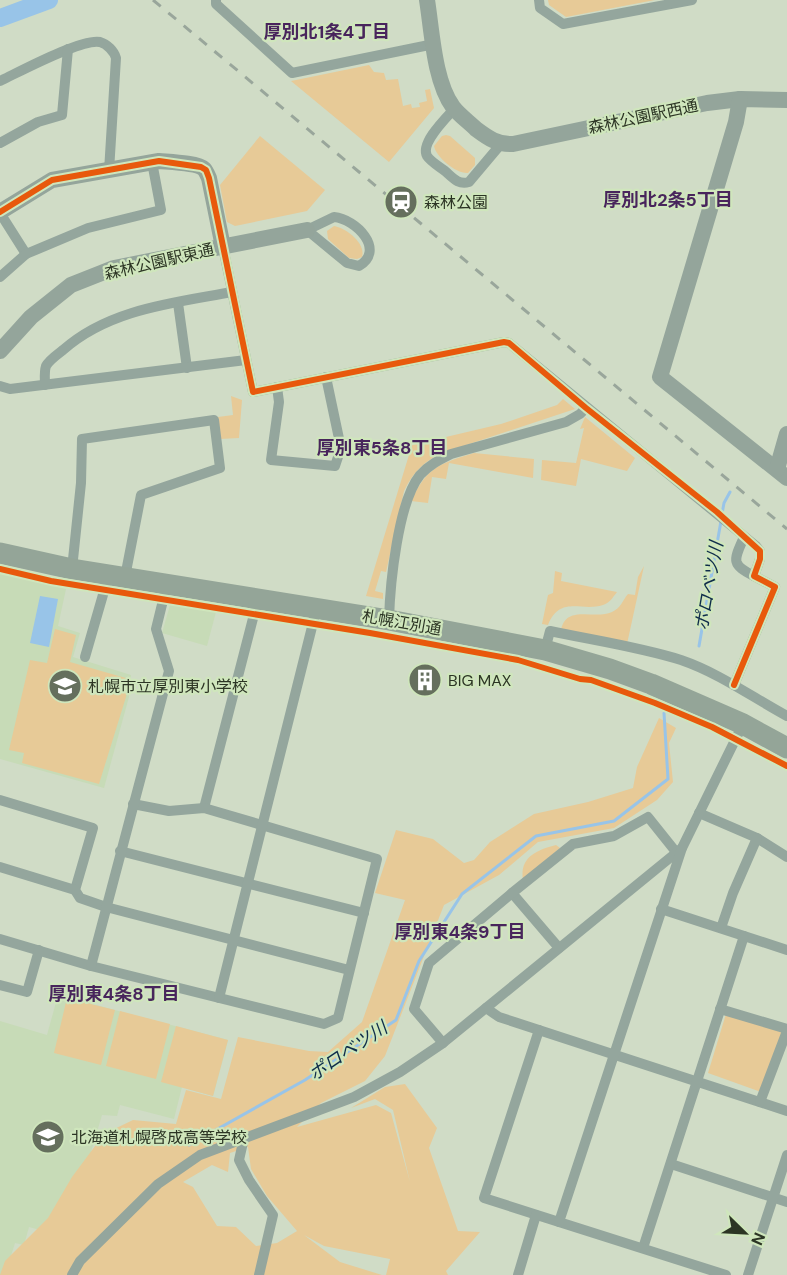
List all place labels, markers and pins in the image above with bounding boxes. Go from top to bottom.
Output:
station icon: 森林公園 [383,184,419,220]
place label: 森林公園 [424,192,488,213]
building icon: BIG MAX [407,662,443,698]
school or university icon: 札幌市立厚別東小学校 [47,668,83,704]
place label: BIG MAX [448,670,512,691]
place label: 札幌市立厚別東小学校 [88,676,248,697]
school or university icon: 北海道札幌啓成高等学校 [30,1119,66,1155]
place label: 北海道札幌啓成高等学校 [71,1127,247,1148]

